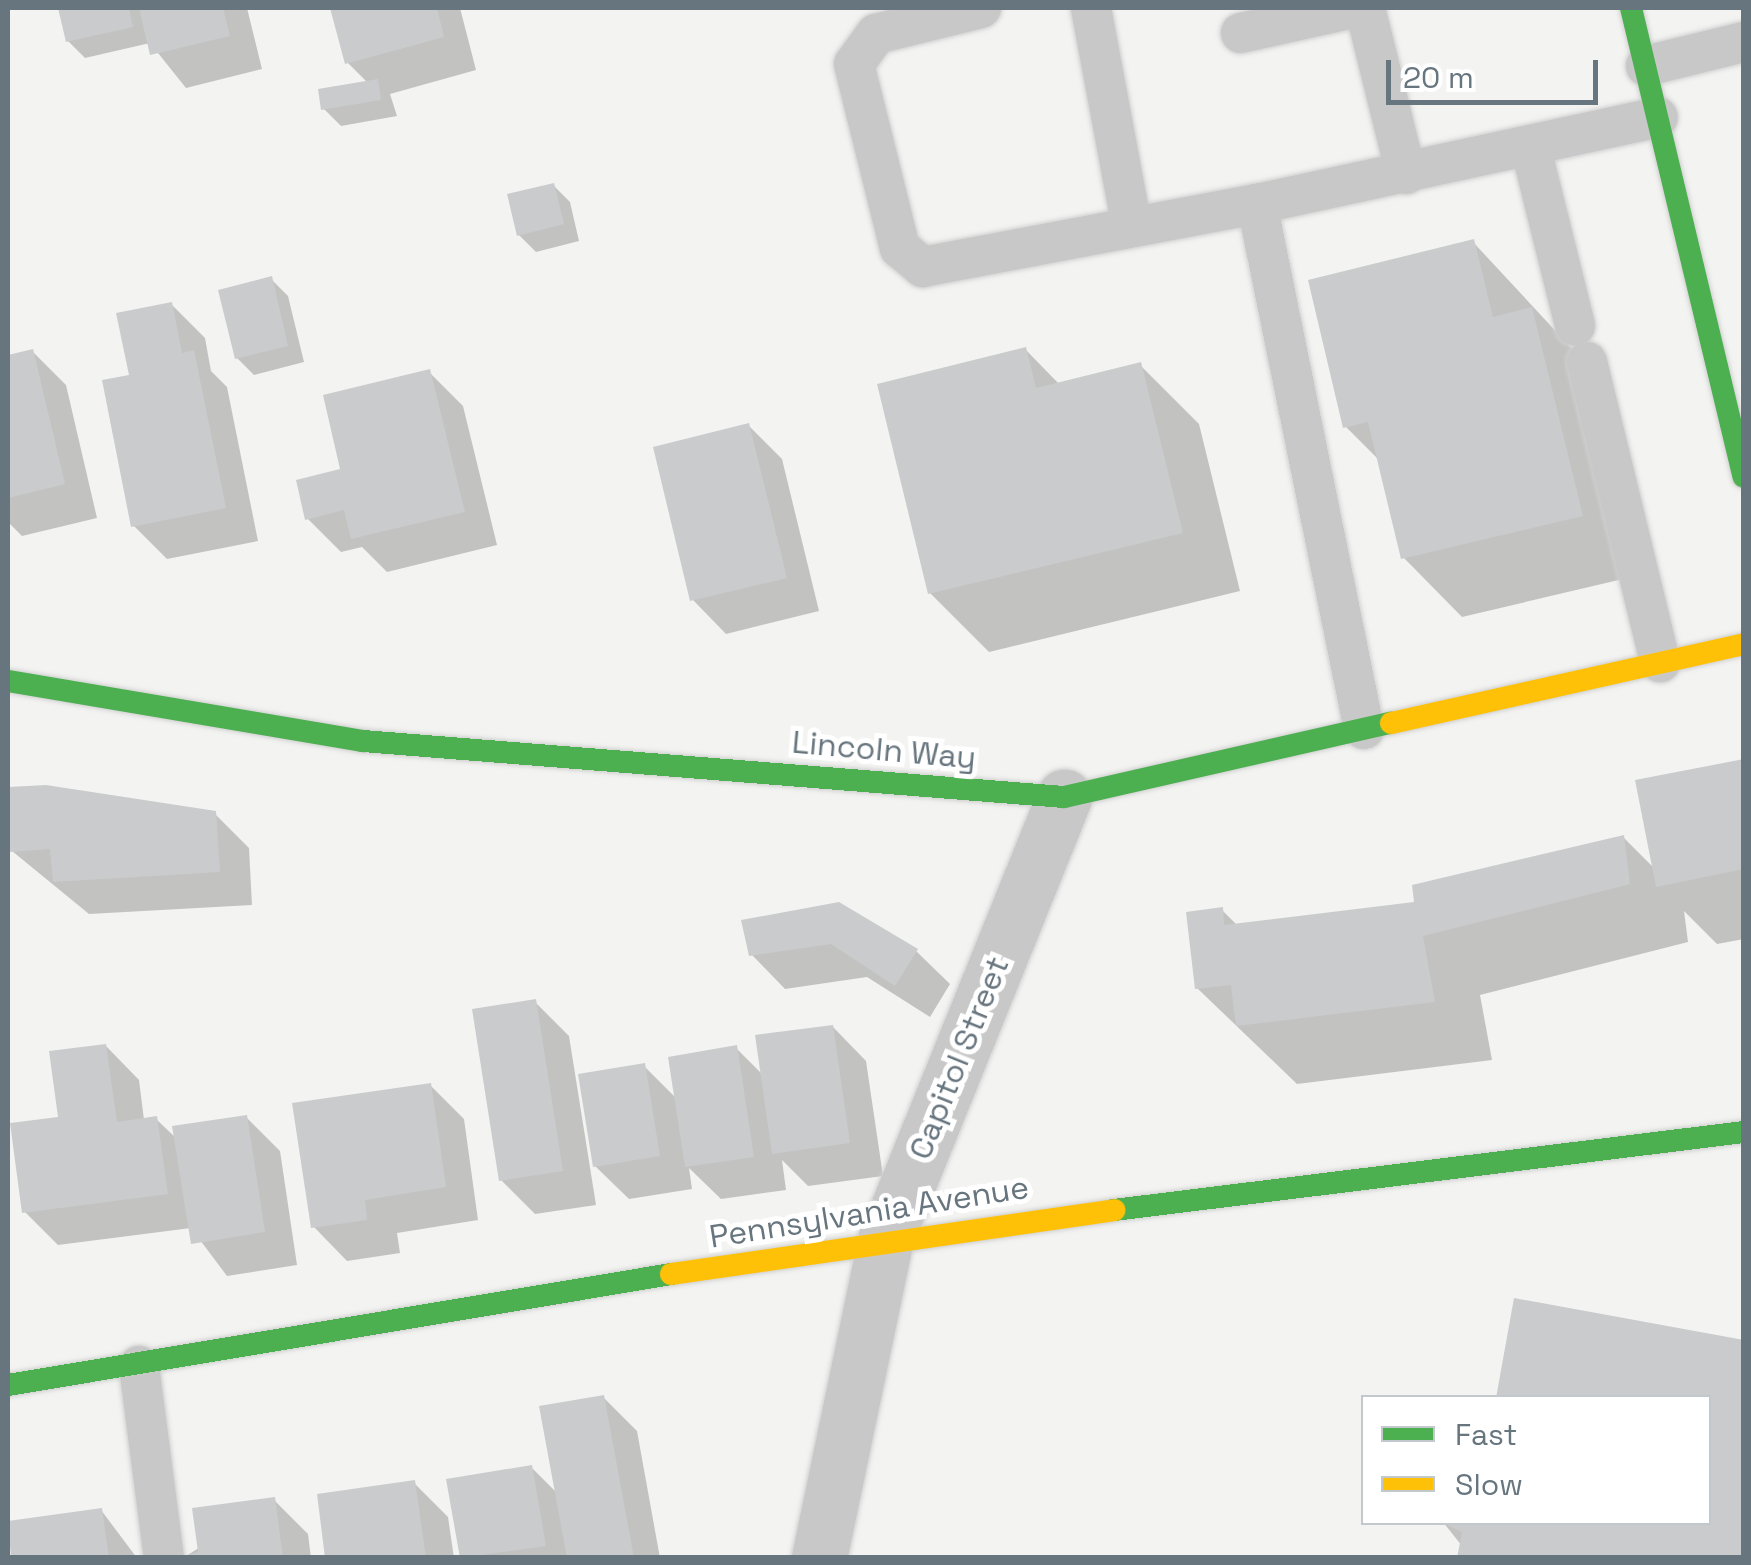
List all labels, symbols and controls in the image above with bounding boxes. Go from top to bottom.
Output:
scale bar [1391,40,1604,102]
text: 20 m [1403,58,1474,97]
street label: Lincoln Way [790,723,978,777]
street label: Capitol Street [901,951,1017,1165]
street label: Pennsylvania Avenue [706,1168,1032,1256]
legend [1361,1395,1711,1525]
text: Fast [1455,1415,1517,1454]
text: Slow [1455,1465,1523,1504]

